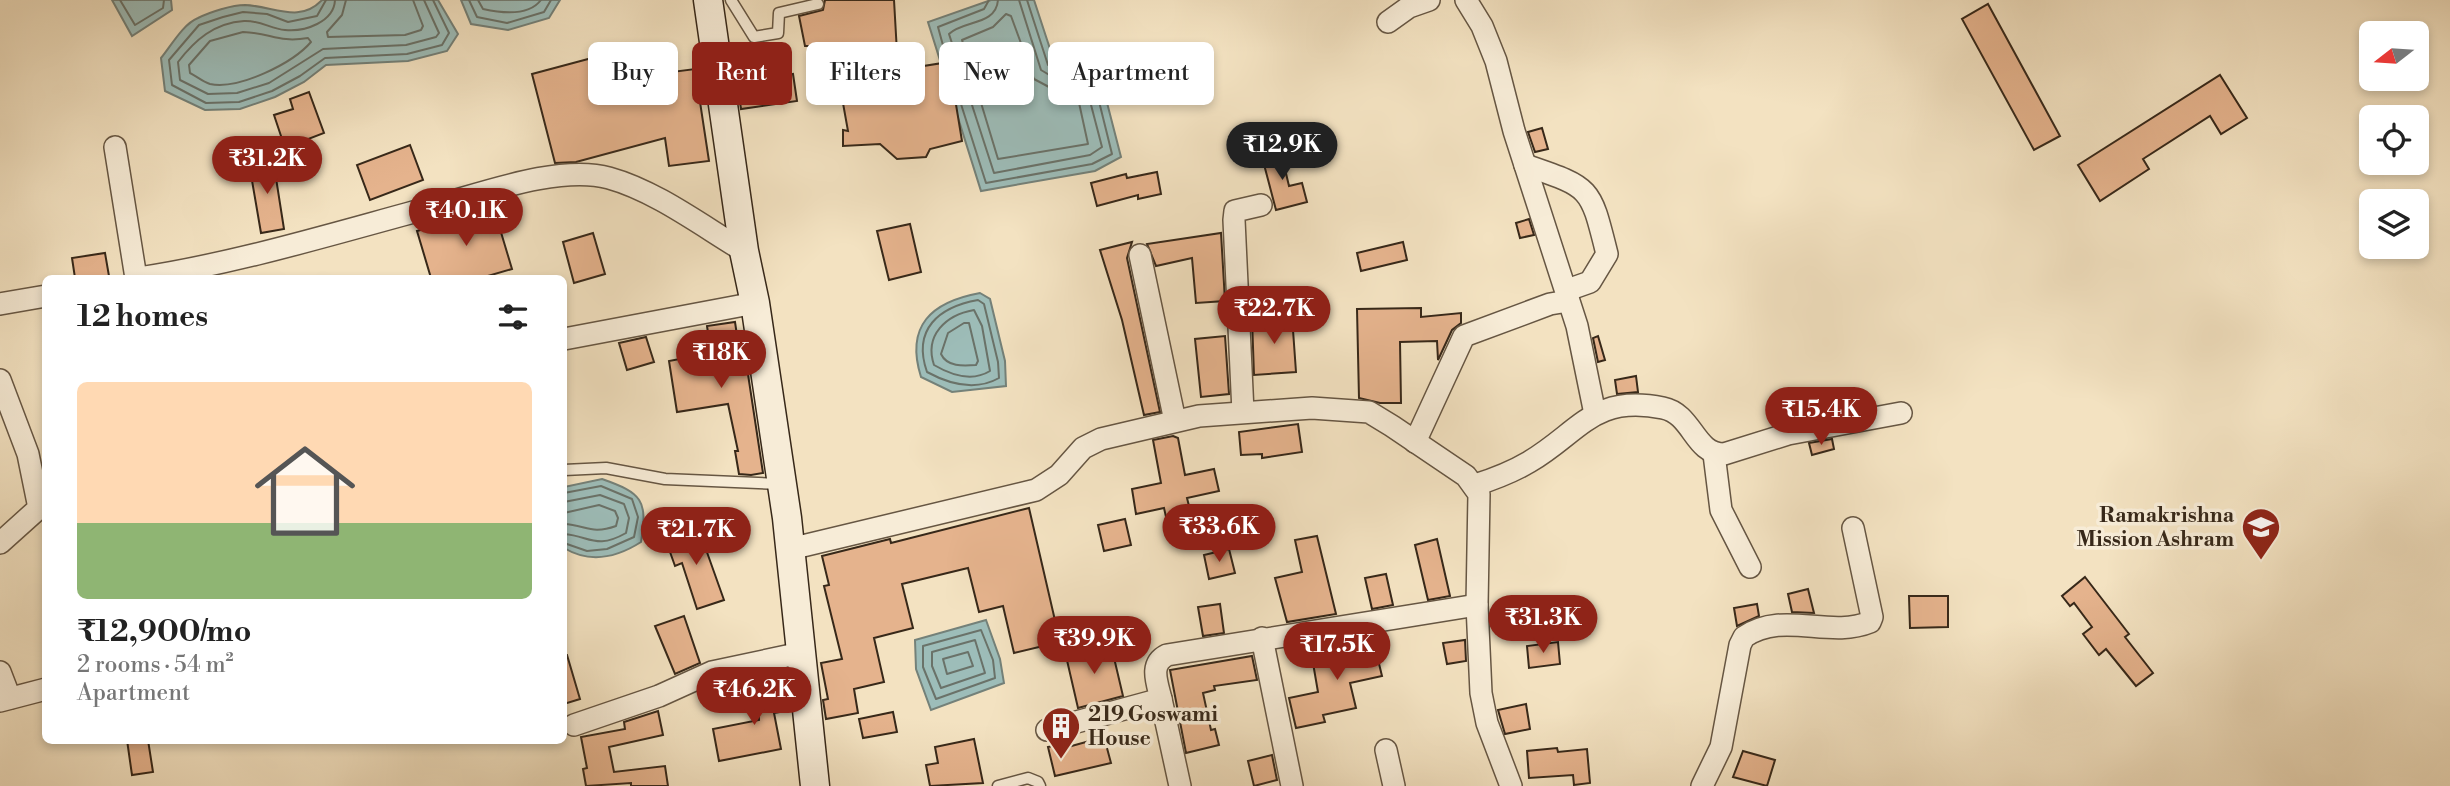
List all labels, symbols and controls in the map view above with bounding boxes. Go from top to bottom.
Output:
north arrow [2359,21,2429,91]
map controls [2359,21,2429,259]
chip: Buy [588,42,678,105]
chip: Rent [692,42,792,105]
chip: Filters [806,42,925,105]
chip: New [939,42,1034,105]
chip: Apartment [1048,42,1214,105]
button: locate [2359,105,2429,175]
pin: ₹12.9K [1225,122,1339,182]
text: ₹12.9K [1242,131,1322,159]
pin: ₹31.2K [210,136,324,196]
text: ₹31.2K [228,145,306,173]
pin: ₹40.1K [409,188,523,248]
button: layers [2359,189,2429,259]
text: ₹40.1K [425,197,507,225]
pin: ₹22.7K [1217,286,1331,346]
text: ₹22.7K [1233,295,1315,323]
text: 12 homes [77,298,208,336]
icon: filters [494,298,532,336]
pin: ₹18K [680,330,762,390]
text: ₹18K [692,339,750,367]
pin: ₹15.4K [1764,388,1878,447]
text: ₹15.4K [1781,396,1861,424]
icon: home [242,428,368,554]
place label: Ramakrishna Mission Ashram [2077,503,2235,553]
pin: ₹33.6K [1162,504,1276,564]
school or university icon: Ramakrishna Mission Ashram [2240,506,2282,561]
pin: ₹21.7K [639,508,753,567]
text: ₹33.6K [1178,513,1260,541]
text: ₹21.7K [657,516,735,544]
pin: ₹31.3K [1486,596,1600,655]
text: ₹31.3K [1504,604,1582,632]
text: ₹12,900/mo [77,613,251,651]
pin: ₹39.9K [1037,616,1151,676]
pin: ₹17.5K [1280,622,1394,682]
text: ₹39.9K [1053,625,1135,653]
text: ₹17.5K [1299,631,1375,659]
text: 2 rooms · 54 m² [77,651,234,679]
pin: ₹46.2K [697,668,811,727]
text: ₹46.2K [712,676,796,704]
text: Apartment [77,679,190,707]
place label: 219 Goswami House [1088,702,1218,752]
building icon: 219 Goswami House [1040,705,1082,760]

